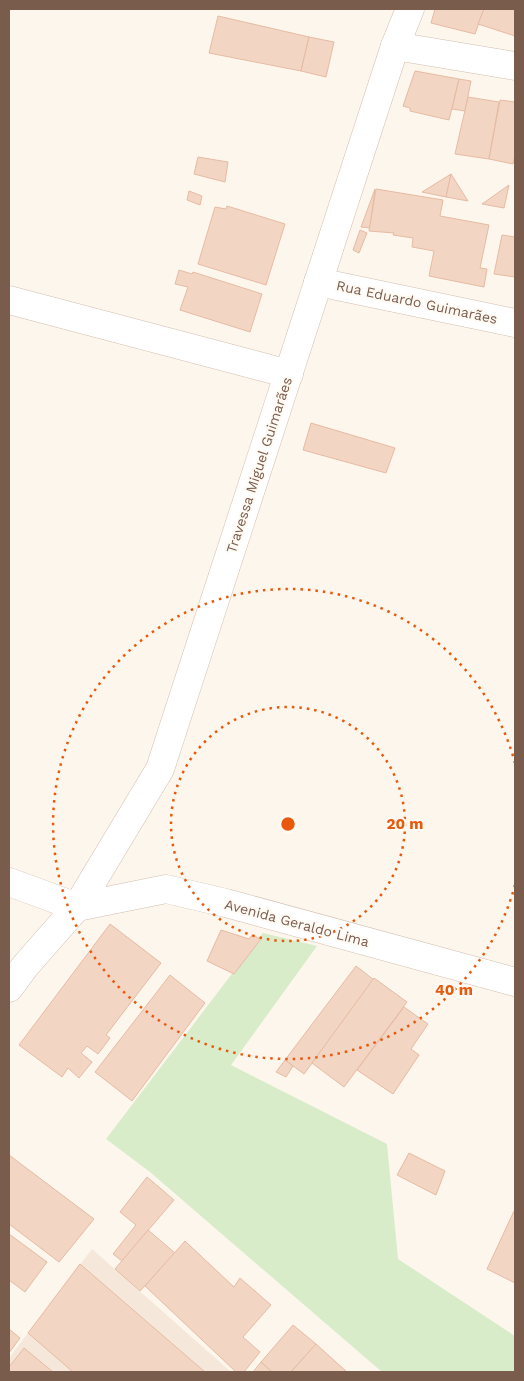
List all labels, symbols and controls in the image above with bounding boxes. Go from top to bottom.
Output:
street label: Rua Eduardo Guimarães [335,277,499,327]
street label: Travessa Miguel Guimarães [223,375,295,555]
centre of rings [279,815,297,833]
text: 20 m [386,815,424,833]
street label: Avenida Geraldo Lima [223,896,371,950]
text: 40 m [435,981,473,999]

